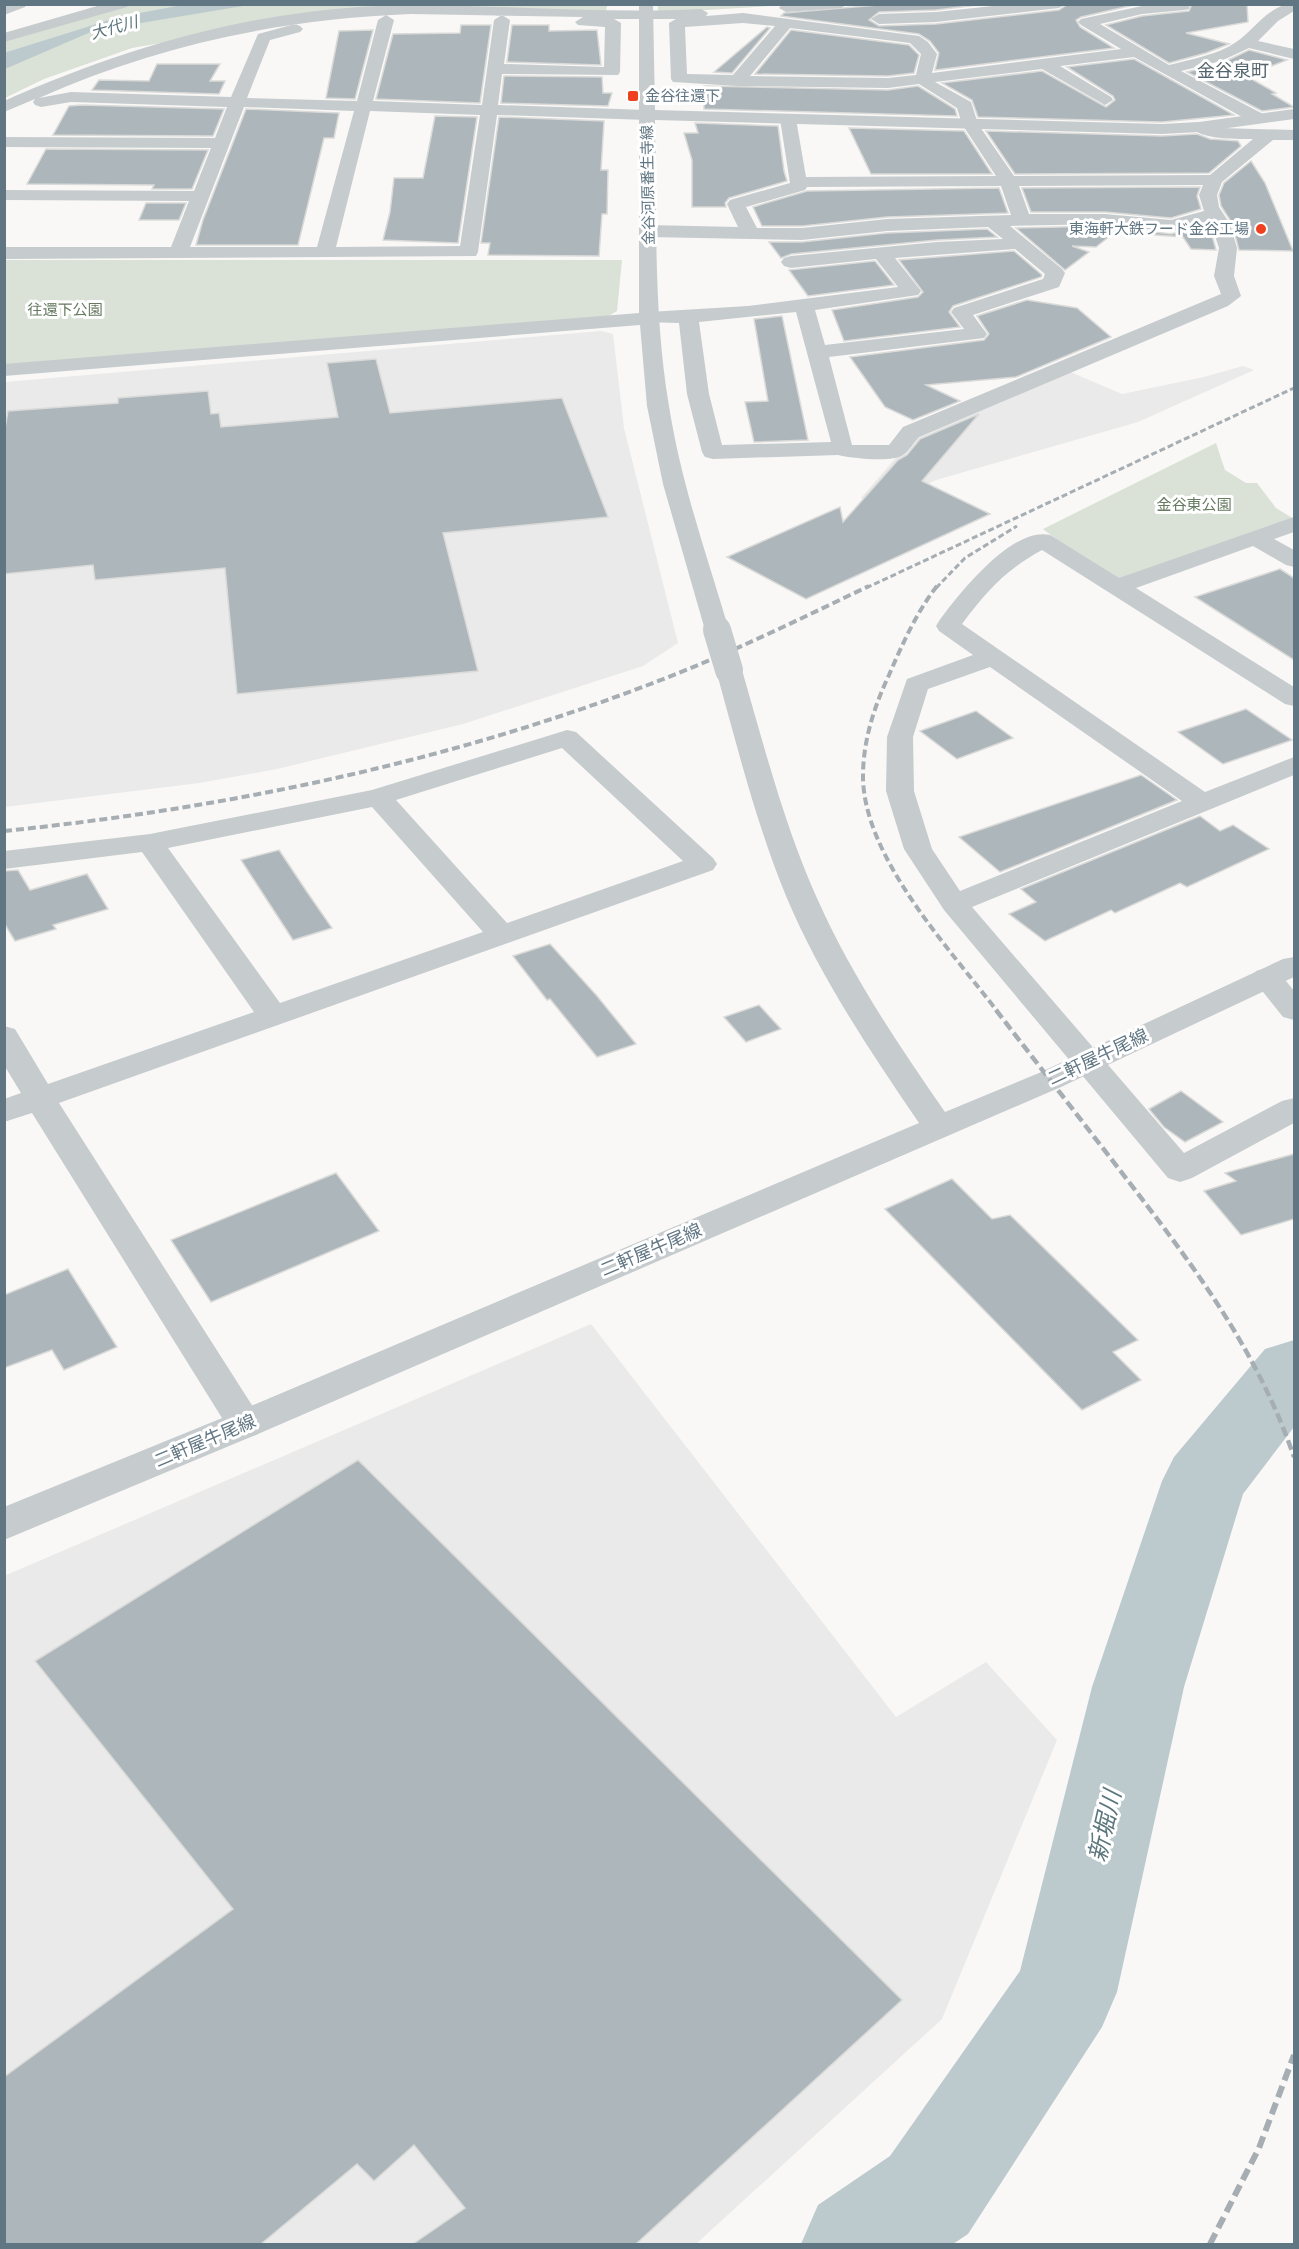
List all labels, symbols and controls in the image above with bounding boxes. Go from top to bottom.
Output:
water label: 大代川 [88,12,142,43]
district label: 金谷泉町 [1197,60,1269,82]
place label: 金谷往還下 [645,87,720,105]
marker: 金谷往還下 [626,89,640,103]
street label: 金谷河原番生寺線 [638,125,658,245]
place label: 東海軒大鉄フード金谷工場 [1069,220,1249,238]
marker: 東海軒大鉄フード金谷工場 [1254,222,1268,236]
park label: 往還下公園 [27,301,103,319]
park label: 金谷東公園 [1156,496,1232,514]
street label: 二軒屋牛尾線 [1044,1024,1152,1090]
street label: 二軒屋牛尾線 [597,1219,705,1281]
street label: 二軒屋牛尾線 [151,1410,259,1472]
water label: 新堀川 [1083,1785,1127,1864]

